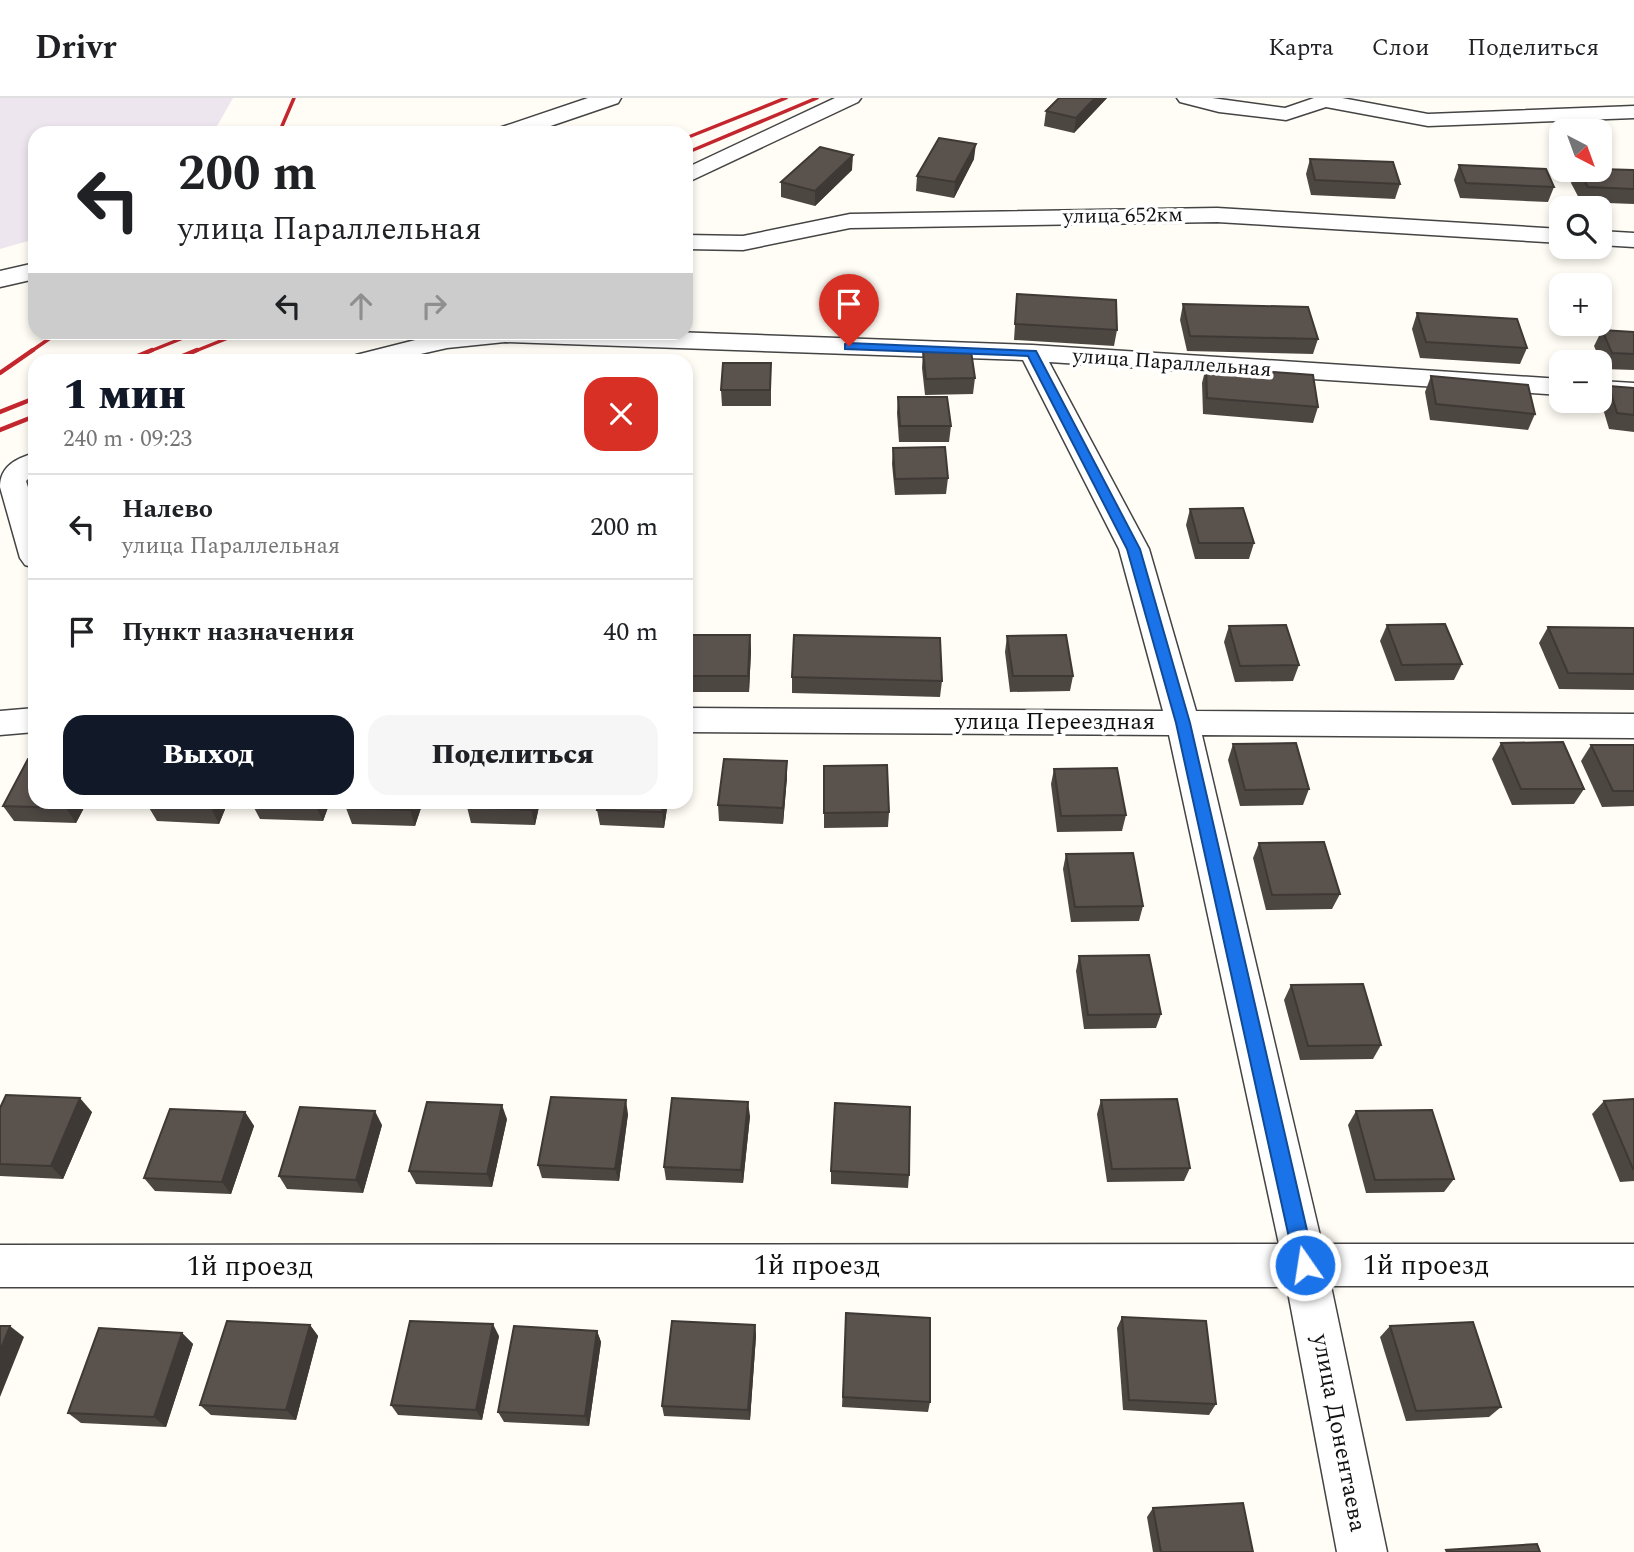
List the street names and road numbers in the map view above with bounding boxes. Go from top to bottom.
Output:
street label: улица 652км [1062,199,1183,233]
street label: улица Параллельная [1071,340,1272,386]
street label: улица Переездная [954,704,1155,740]
street label: 1й проезд [754,1244,880,1287]
street label: 1й проезд [1363,1244,1489,1287]
street label: 1й проезд [187,1245,313,1288]
street label: улица Донентаева [1302,1330,1376,1535]

